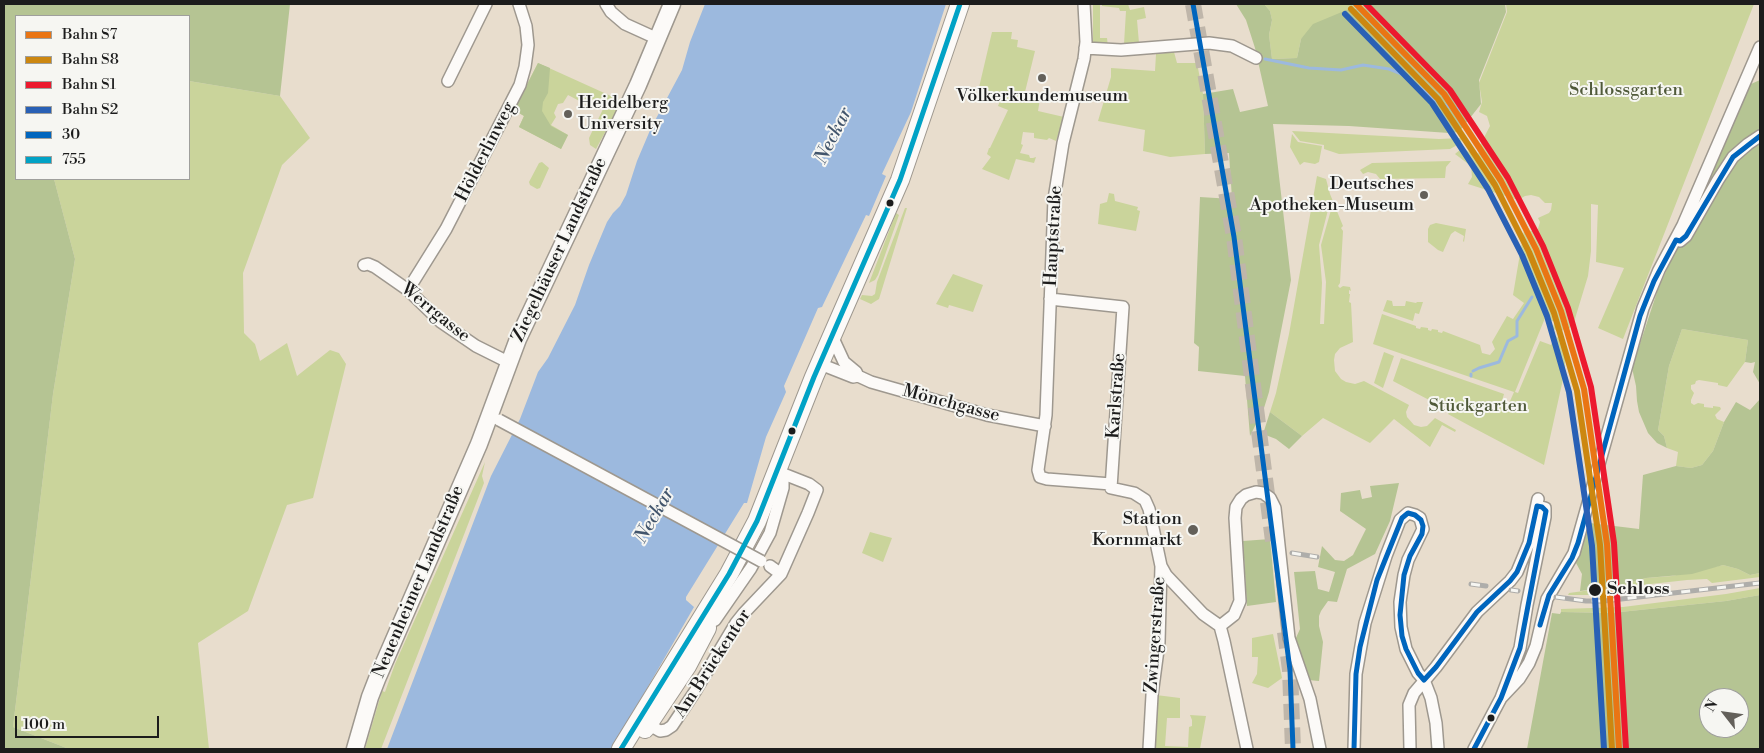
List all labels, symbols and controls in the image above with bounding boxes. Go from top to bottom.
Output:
legend [15,15,190,180]
text: Bahn S7 [62,25,117,44]
text: Bahn S8 [62,50,119,69]
marker: Völkerkundemuseum [1036,72,1048,84]
text: Bahn S1 [62,75,116,94]
park label: Schlossgarten [1569,80,1683,102]
place label: Völkerkundemuseum [956,86,1128,108]
place label: Heidelberg University [578,93,668,136]
street label: Hölderlinweg [452,98,520,206]
text: Bahn S2 [62,100,118,119]
water label: Neckar [810,104,858,168]
marker: Heidelberg University [562,108,574,120]
text: 30 [62,125,80,144]
text: 755 [62,150,86,169]
street label: Ziegelhäuser Landstraße [508,154,612,346]
place label: Deutsches Apotheken-Museum [1250,174,1414,216]
street label: Hauptstraße [1041,185,1067,287]
marker: Deutsches Apotheken-Museum [1418,189,1430,201]
unlabelled marker [885,198,895,208]
street label: Werrgasse [396,278,474,348]
street label: Karlstraße [1103,352,1131,440]
street label: Mönchgasse [900,381,1002,427]
park label: Stückgarten [1429,396,1527,418]
unlabelled marker [787,426,797,436]
street label: Neuenheimer Landstraße [369,483,469,681]
water label: Neckar [630,484,680,548]
place label: Station Kornmarkt [1092,509,1182,552]
marker: Station Kornmarkt [1186,523,1200,537]
street label: Zwingerstraße [1141,576,1171,694]
place label: Schloss [1607,579,1670,601]
marker: Schloss [1587,582,1603,598]
street label: Am Brückentor [670,606,756,722]
north arrow [1699,688,1749,738]
text: N [1701,697,1722,715]
scale bar [18,706,161,738]
unlabelled marker [1486,713,1496,723]
text: 100 m [23,715,65,734]

